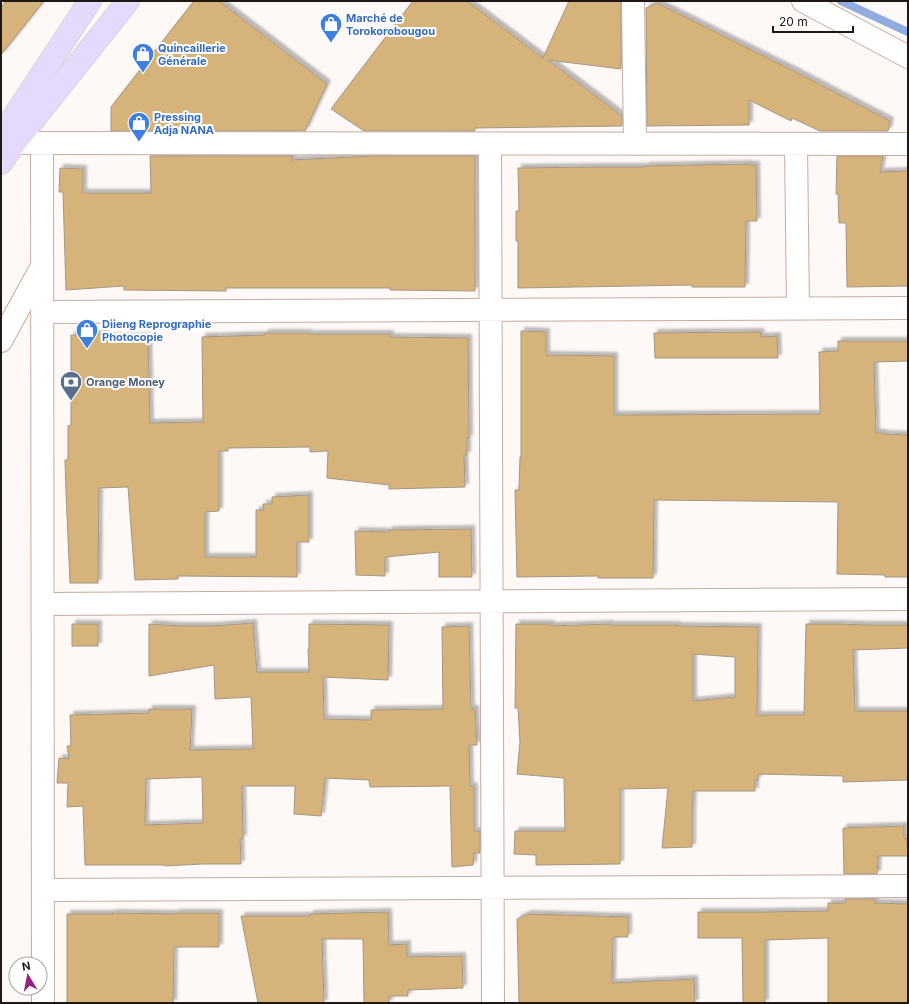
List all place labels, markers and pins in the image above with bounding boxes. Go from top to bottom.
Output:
shop icon: Marché de Torokorobougou [318,11,344,44]
place label: Marché de Torokorobougou [346,11,435,38]
shop icon: Quincaillerie Générale [130,41,156,74]
place label: Quincaillerie Générale [158,41,226,68]
shop icon: Pressing Adja NANA [126,110,152,143]
place label: Pressing Adja NANA [154,110,214,137]
shop icon: Diieng Reprographie Photocopie [74,317,100,350]
place label: Diieng Reprographie Photocopie [102,317,212,344]
bank icon: Orange Money [58,369,84,402]
place label: Orange Money [86,375,165,389]

